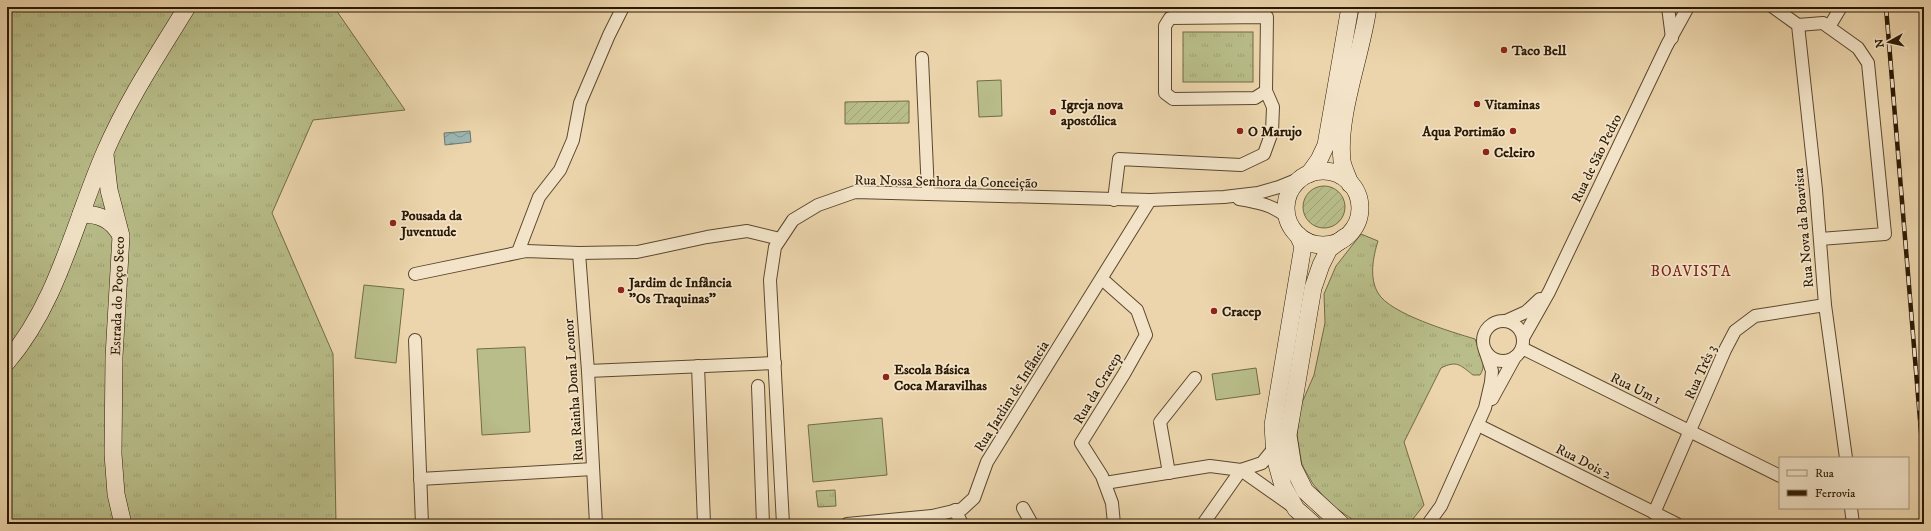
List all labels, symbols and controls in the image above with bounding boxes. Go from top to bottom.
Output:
north arrow [1869,22,1909,62]
text: N [1873,38,1888,49]
place label: Taco Bell [1511,42,1567,60]
marker: Taco Bell [1499,45,1509,55]
place label: Igreja nova apostólica [1061,96,1124,130]
place label: Vitaminas [1484,96,1540,114]
marker: Vitaminas [1472,99,1482,109]
marker: Igreja nova apostólica [1048,107,1058,117]
street label: Rua de São Pedro [1568,111,1626,206]
place label: O Marujo [1248,123,1302,141]
place label: Aqua Portimão [1421,123,1505,141]
marker: O Marujo [1235,126,1245,136]
marker: Aqua Portimão [1508,126,1518,136]
place label: Celeiro [1494,144,1535,162]
marker: Celeiro [1481,147,1491,157]
street label: Rua Nova da Boavista [1790,167,1818,289]
street label: Rua Nossa Senhora da Conceição [854,171,1038,193]
place label: Pousada da Juventude [399,207,463,241]
marker: Pousada da Juventude [388,218,398,228]
street label: Estrada do Poço Seco [107,236,129,356]
district label: BOAVISTA [1650,262,1732,281]
place label: Jardim de Infância "Os Traquinas" [627,274,733,308]
marker: Jardim de Infância "Os Traquinas" [616,285,626,295]
place label: Cracep [1222,303,1261,321]
marker: Cracep [1209,306,1219,316]
street label: Rua Rainha Dona Leonor [560,317,588,462]
street label: Rua Jardim de Infância [970,338,1053,455]
street label: Rua Três 3 [1681,342,1721,403]
street label: Rua da Cracep [1069,350,1126,428]
place label: Escola Básica Coca Maravilhas [894,361,987,395]
street label: Rua Um 1 [1607,369,1664,409]
marker: Escola Básica Coca Maravilhas [881,372,891,382]
street label: Rua Dois 2 [1553,440,1615,484]
legend [1779,457,1909,509]
text: Rua [1815,466,1835,481]
text: Ferrovia [1815,486,1856,501]

